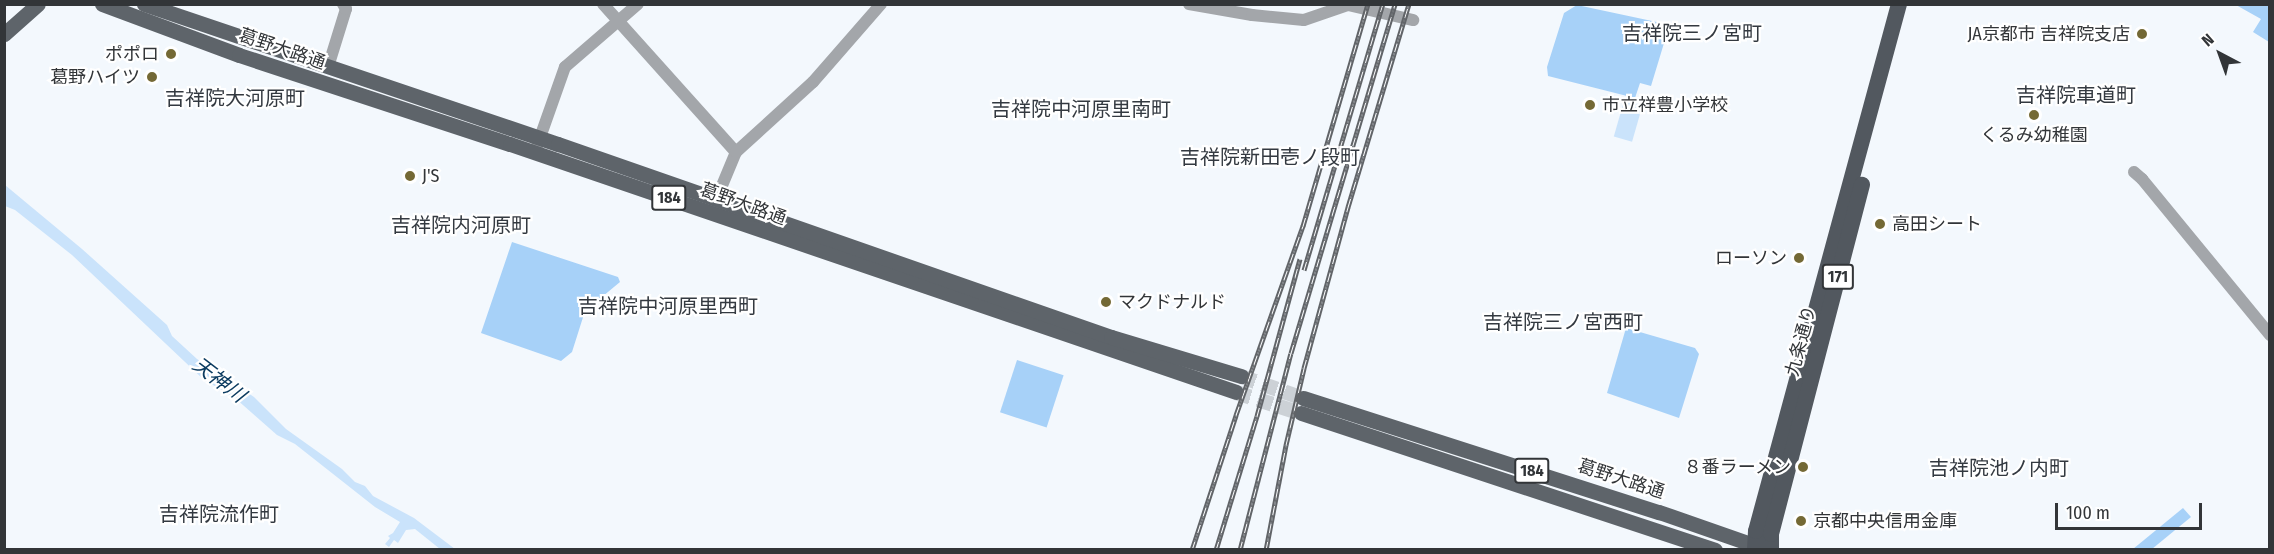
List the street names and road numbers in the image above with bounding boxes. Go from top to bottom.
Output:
street label: 葛野大路通 [236,24,328,74]
street label: 葛野大路通 [697,178,789,230]
road number: 184 [651,185,687,211]
road number: 171 [1822,264,1854,290]
street label: 九条通り [1781,303,1821,379]
street label: 葛野大路通 [1575,455,1667,503]
road number: 184 [1514,458,1550,484]

